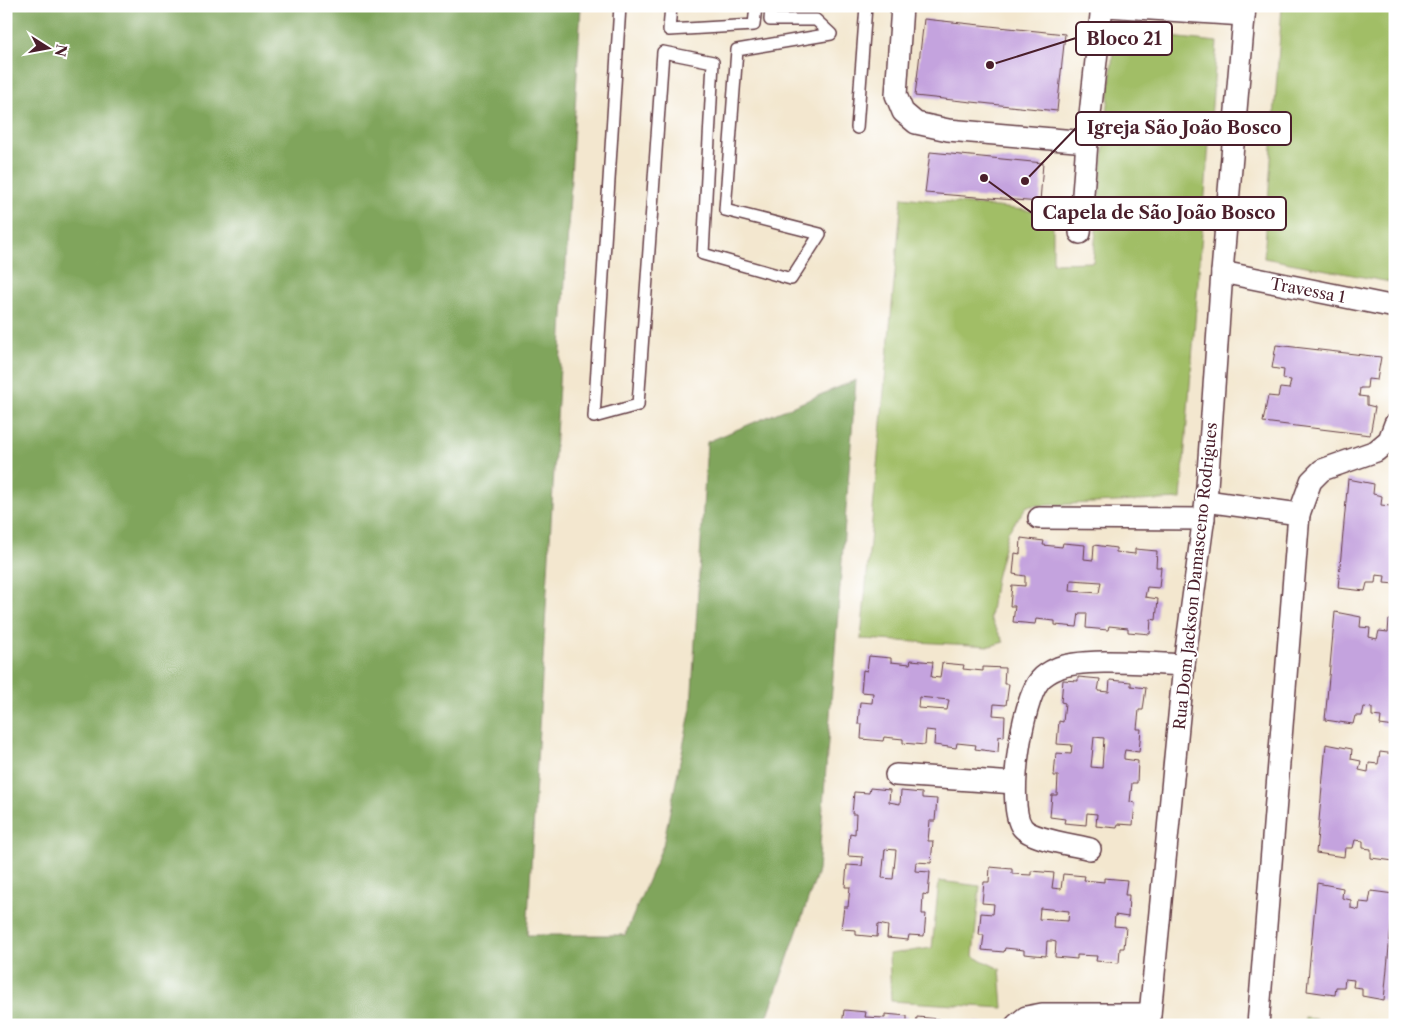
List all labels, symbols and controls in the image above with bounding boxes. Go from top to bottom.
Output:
north arrow [22,22,72,72]
callout: Bloco 21 [1076,22,1172,55]
text: Bloco 21 [1086,28,1162,50]
text: N [51,43,71,58]
callout: Igreja São João Bosco [1076,112,1291,145]
text: Igreja São João Bosco [1087,117,1281,139]
callout: Capela de São João Bosco [1032,197,1286,230]
text: Capela de São João Bosco [1042,202,1276,224]
street label: Travessa 1 [1269,273,1347,307]
street label: Rua Dom Jackson Damasceno Rodrigues [1169,421,1221,731]

